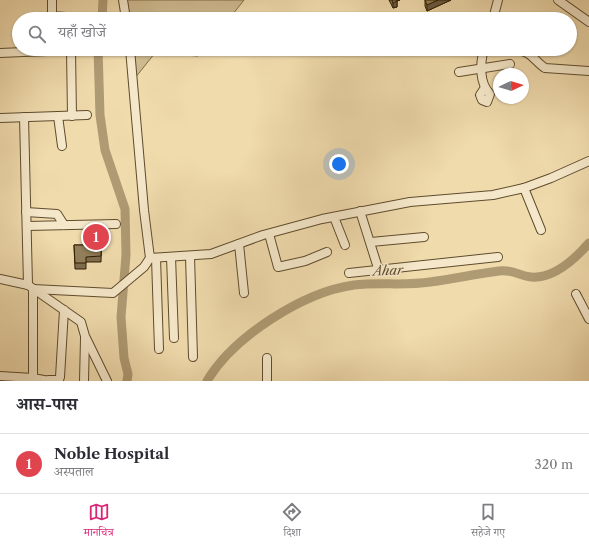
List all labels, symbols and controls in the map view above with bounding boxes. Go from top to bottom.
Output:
search box [12,12,577,56]
text: यहाँ खोजें [58,22,106,41]
icon: search [26,23,48,45]
north arrow [493,68,529,104]
your location [329,154,349,174]
pin: 1 [83,222,109,252]
water label: Ahar [371,261,404,279]
text: आस-पास [16,394,78,414]
text: Noble Hospital [54,444,169,463]
text: 1 [26,456,32,472]
text: 320 m [535,456,573,472]
text: अस्पताल [54,463,94,479]
tab: मानचित्र [84,501,114,543]
tab: दिशा [281,501,303,543]
tab: सहेजे गए [471,501,505,543]

